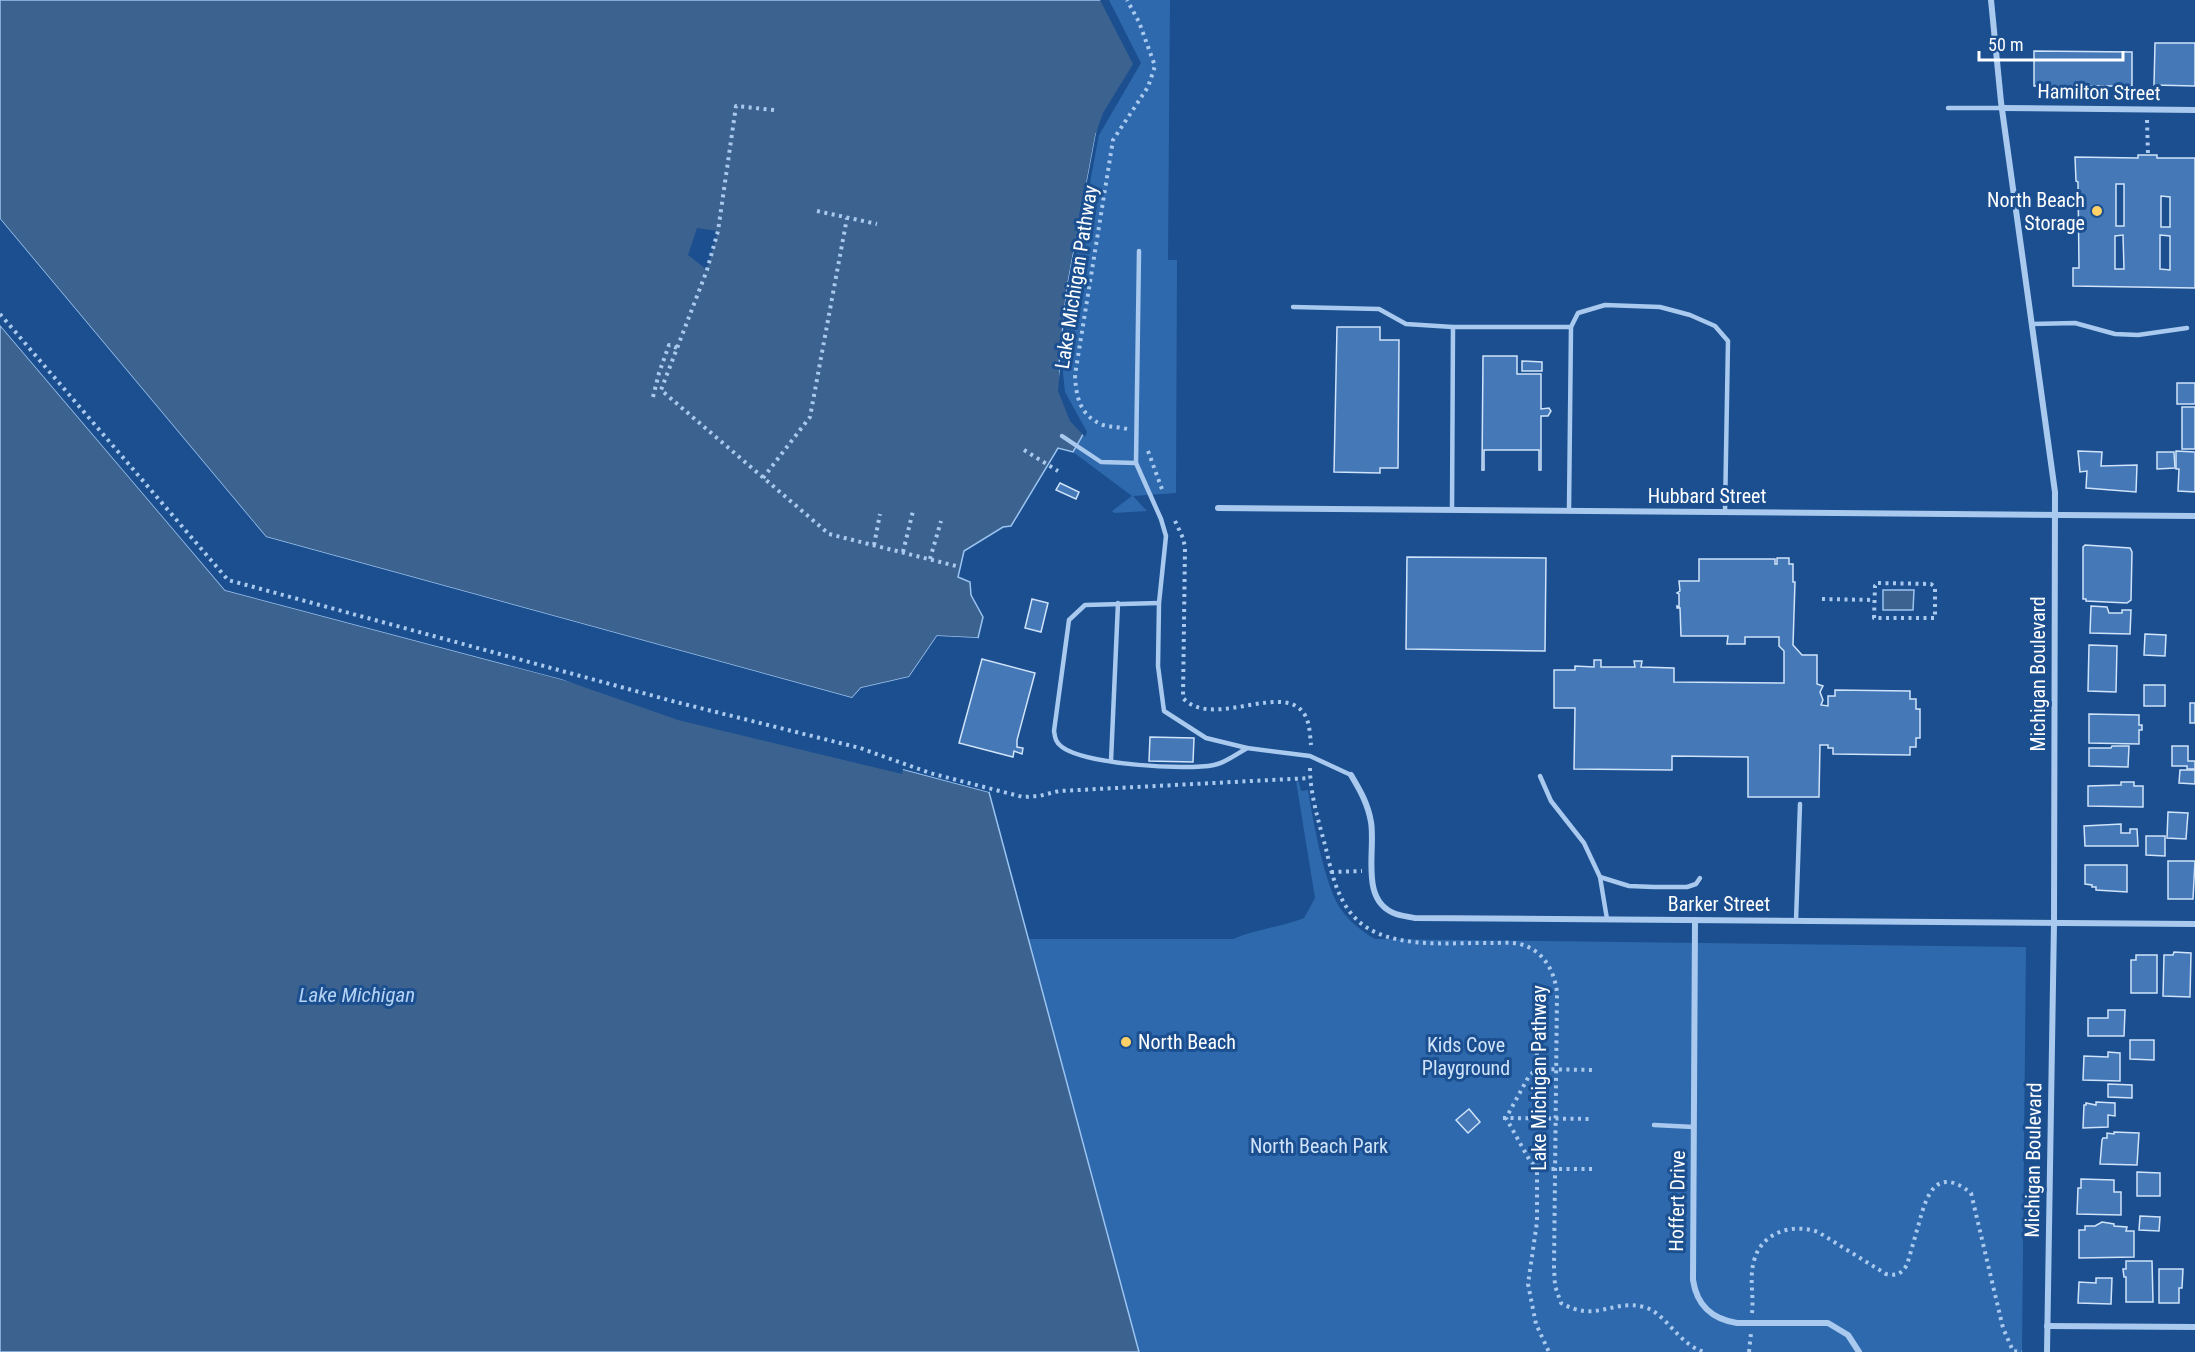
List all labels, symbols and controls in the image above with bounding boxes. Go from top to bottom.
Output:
scale bar [1979,24,2123,62]
text: 50 m [1988,34,2023,55]
street label: Hamilton Street [2037,79,2161,105]
street label: Lake Michigan Pathway [1050,183,1102,371]
place label: North Beach Storage [1987,188,2085,235]
marker: North Beach Storage [2090,204,2104,218]
street label: Hubbard Street [1648,484,1766,508]
street label: Michigan Boulevard [2026,596,2050,752]
street label: Barker Street [1668,892,1770,916]
water label: Lake Michigan [299,983,415,1007]
street label: Lake Michigan Pathway [1527,985,1551,1171]
place label: North Beach [1138,1030,1236,1054]
park label: Kids Cove Playground [1422,1033,1510,1080]
marker: North Beach [1119,1035,1133,1049]
street label: Michigan Boulevard [2020,1082,2046,1238]
park label: North Beach Park [1250,1134,1388,1158]
street label: Hoffert Drive [1664,1150,1690,1252]

